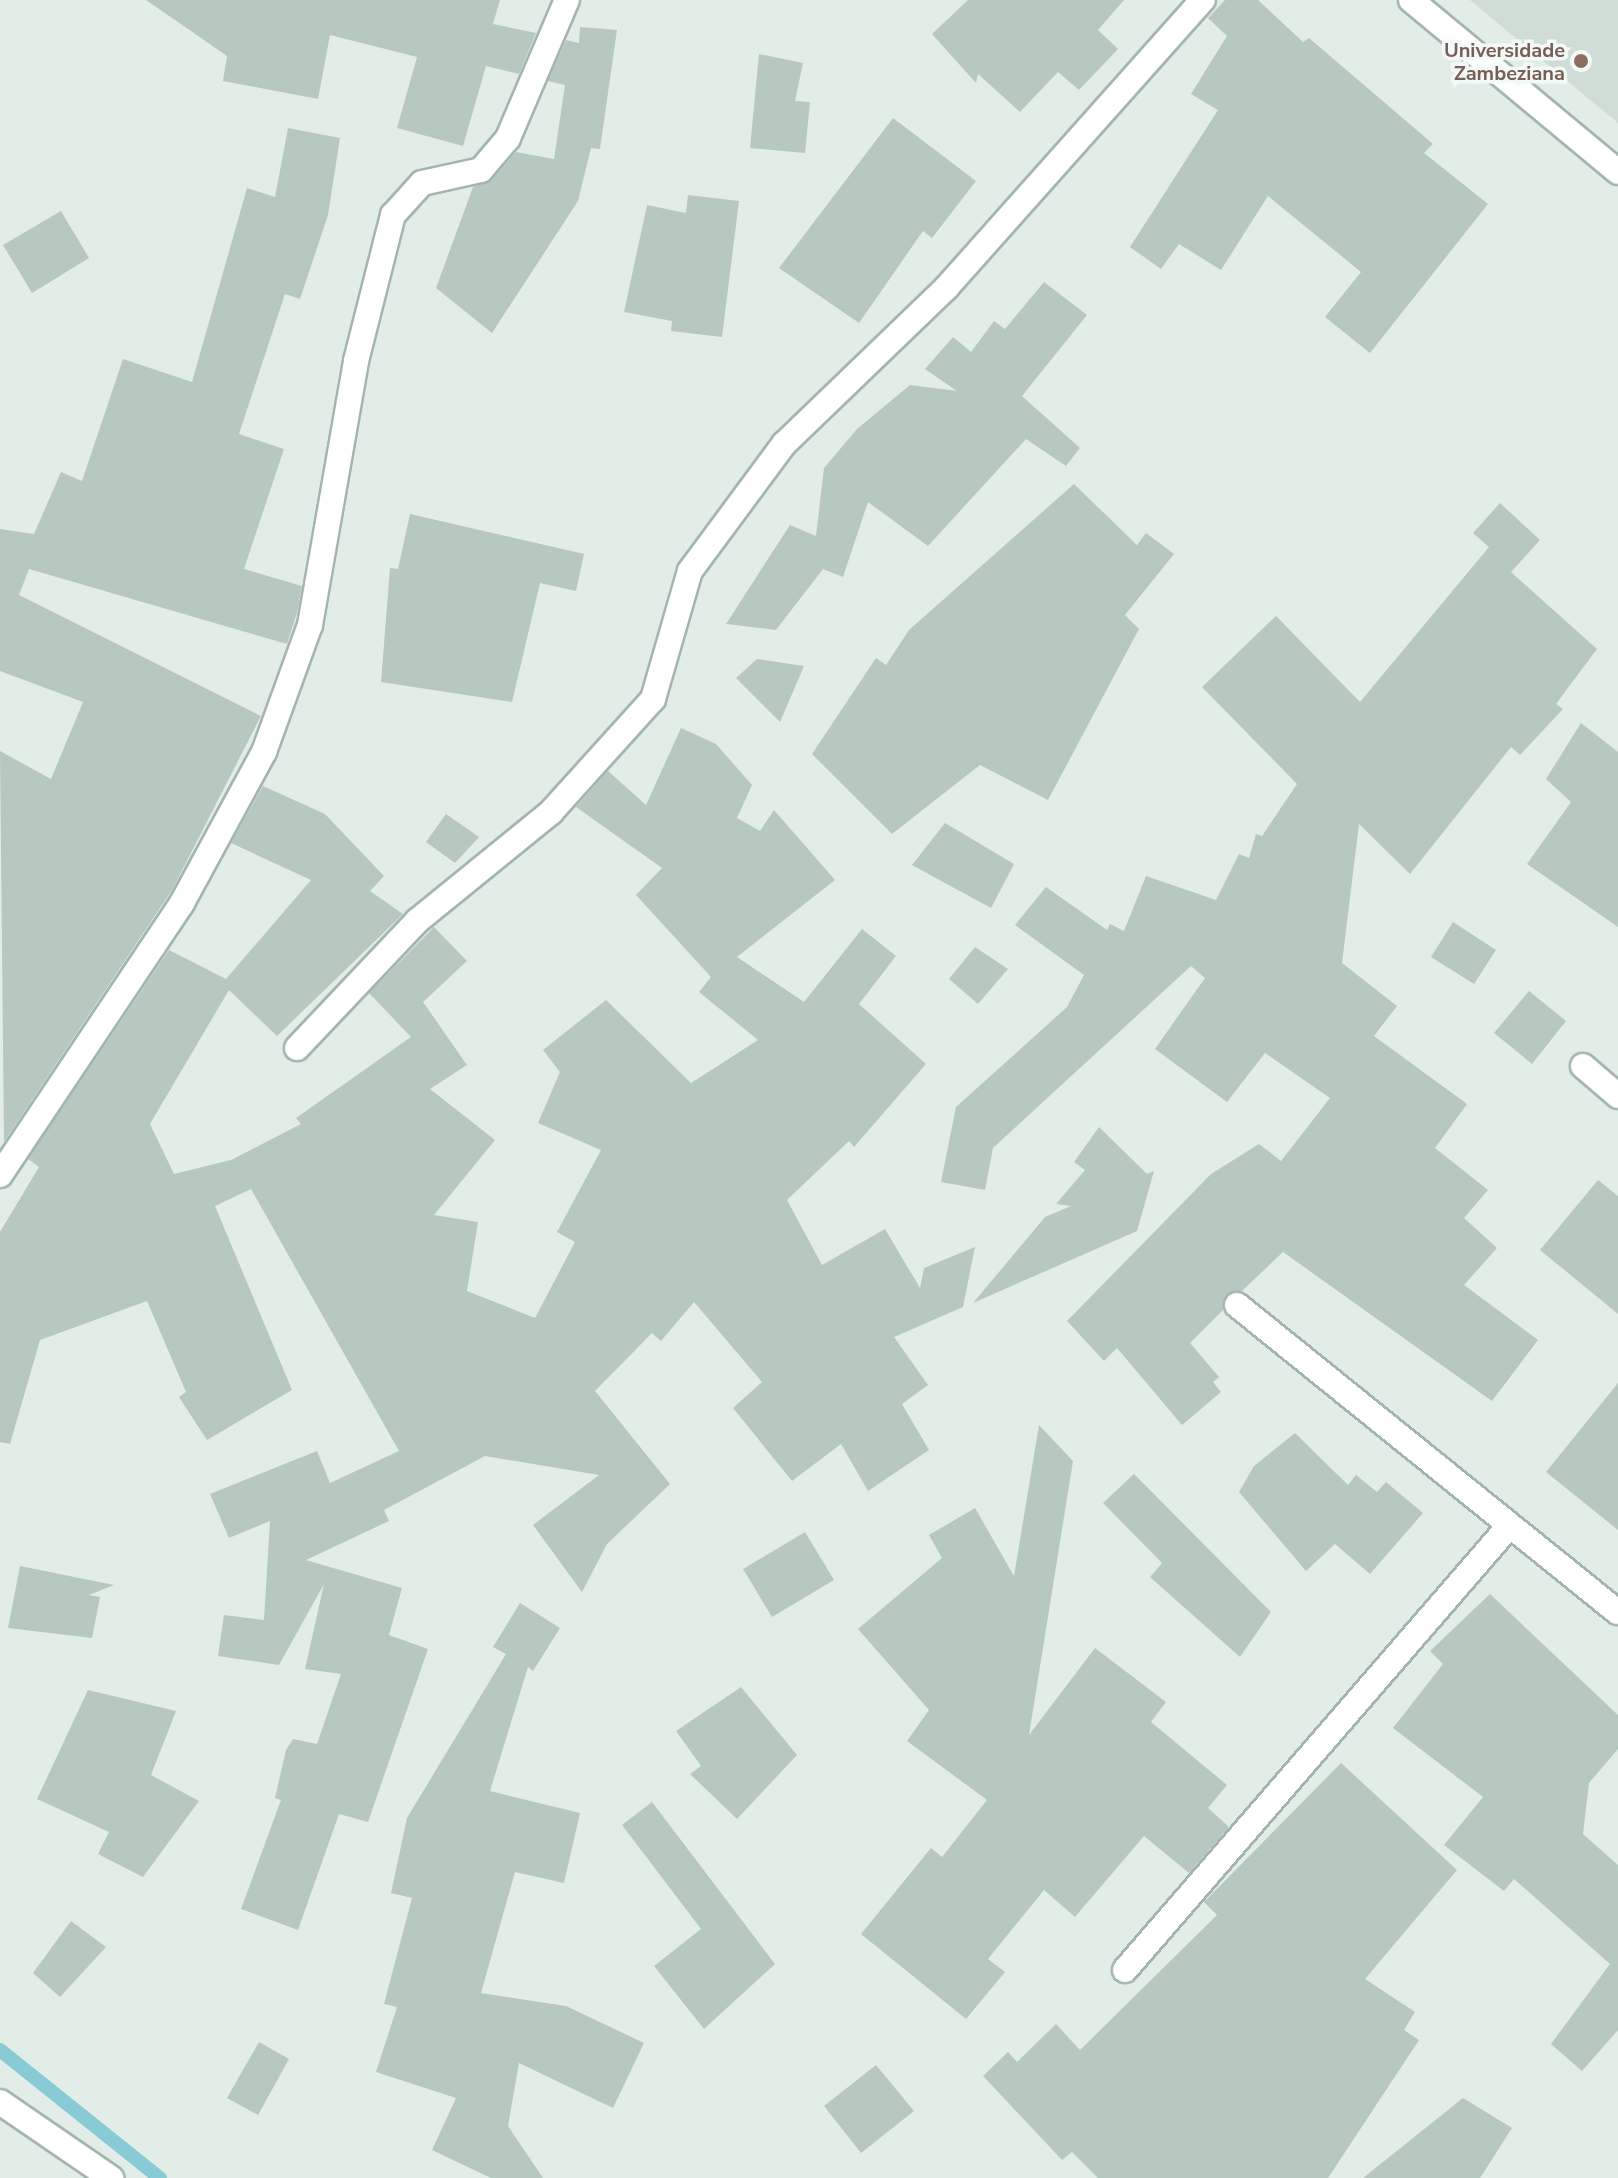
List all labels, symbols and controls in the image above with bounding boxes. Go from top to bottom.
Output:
place label: Universidade Zambeziana [1444,38,1565,85]
marker: Universidade Zambeziana [1572,52,1590,70]

